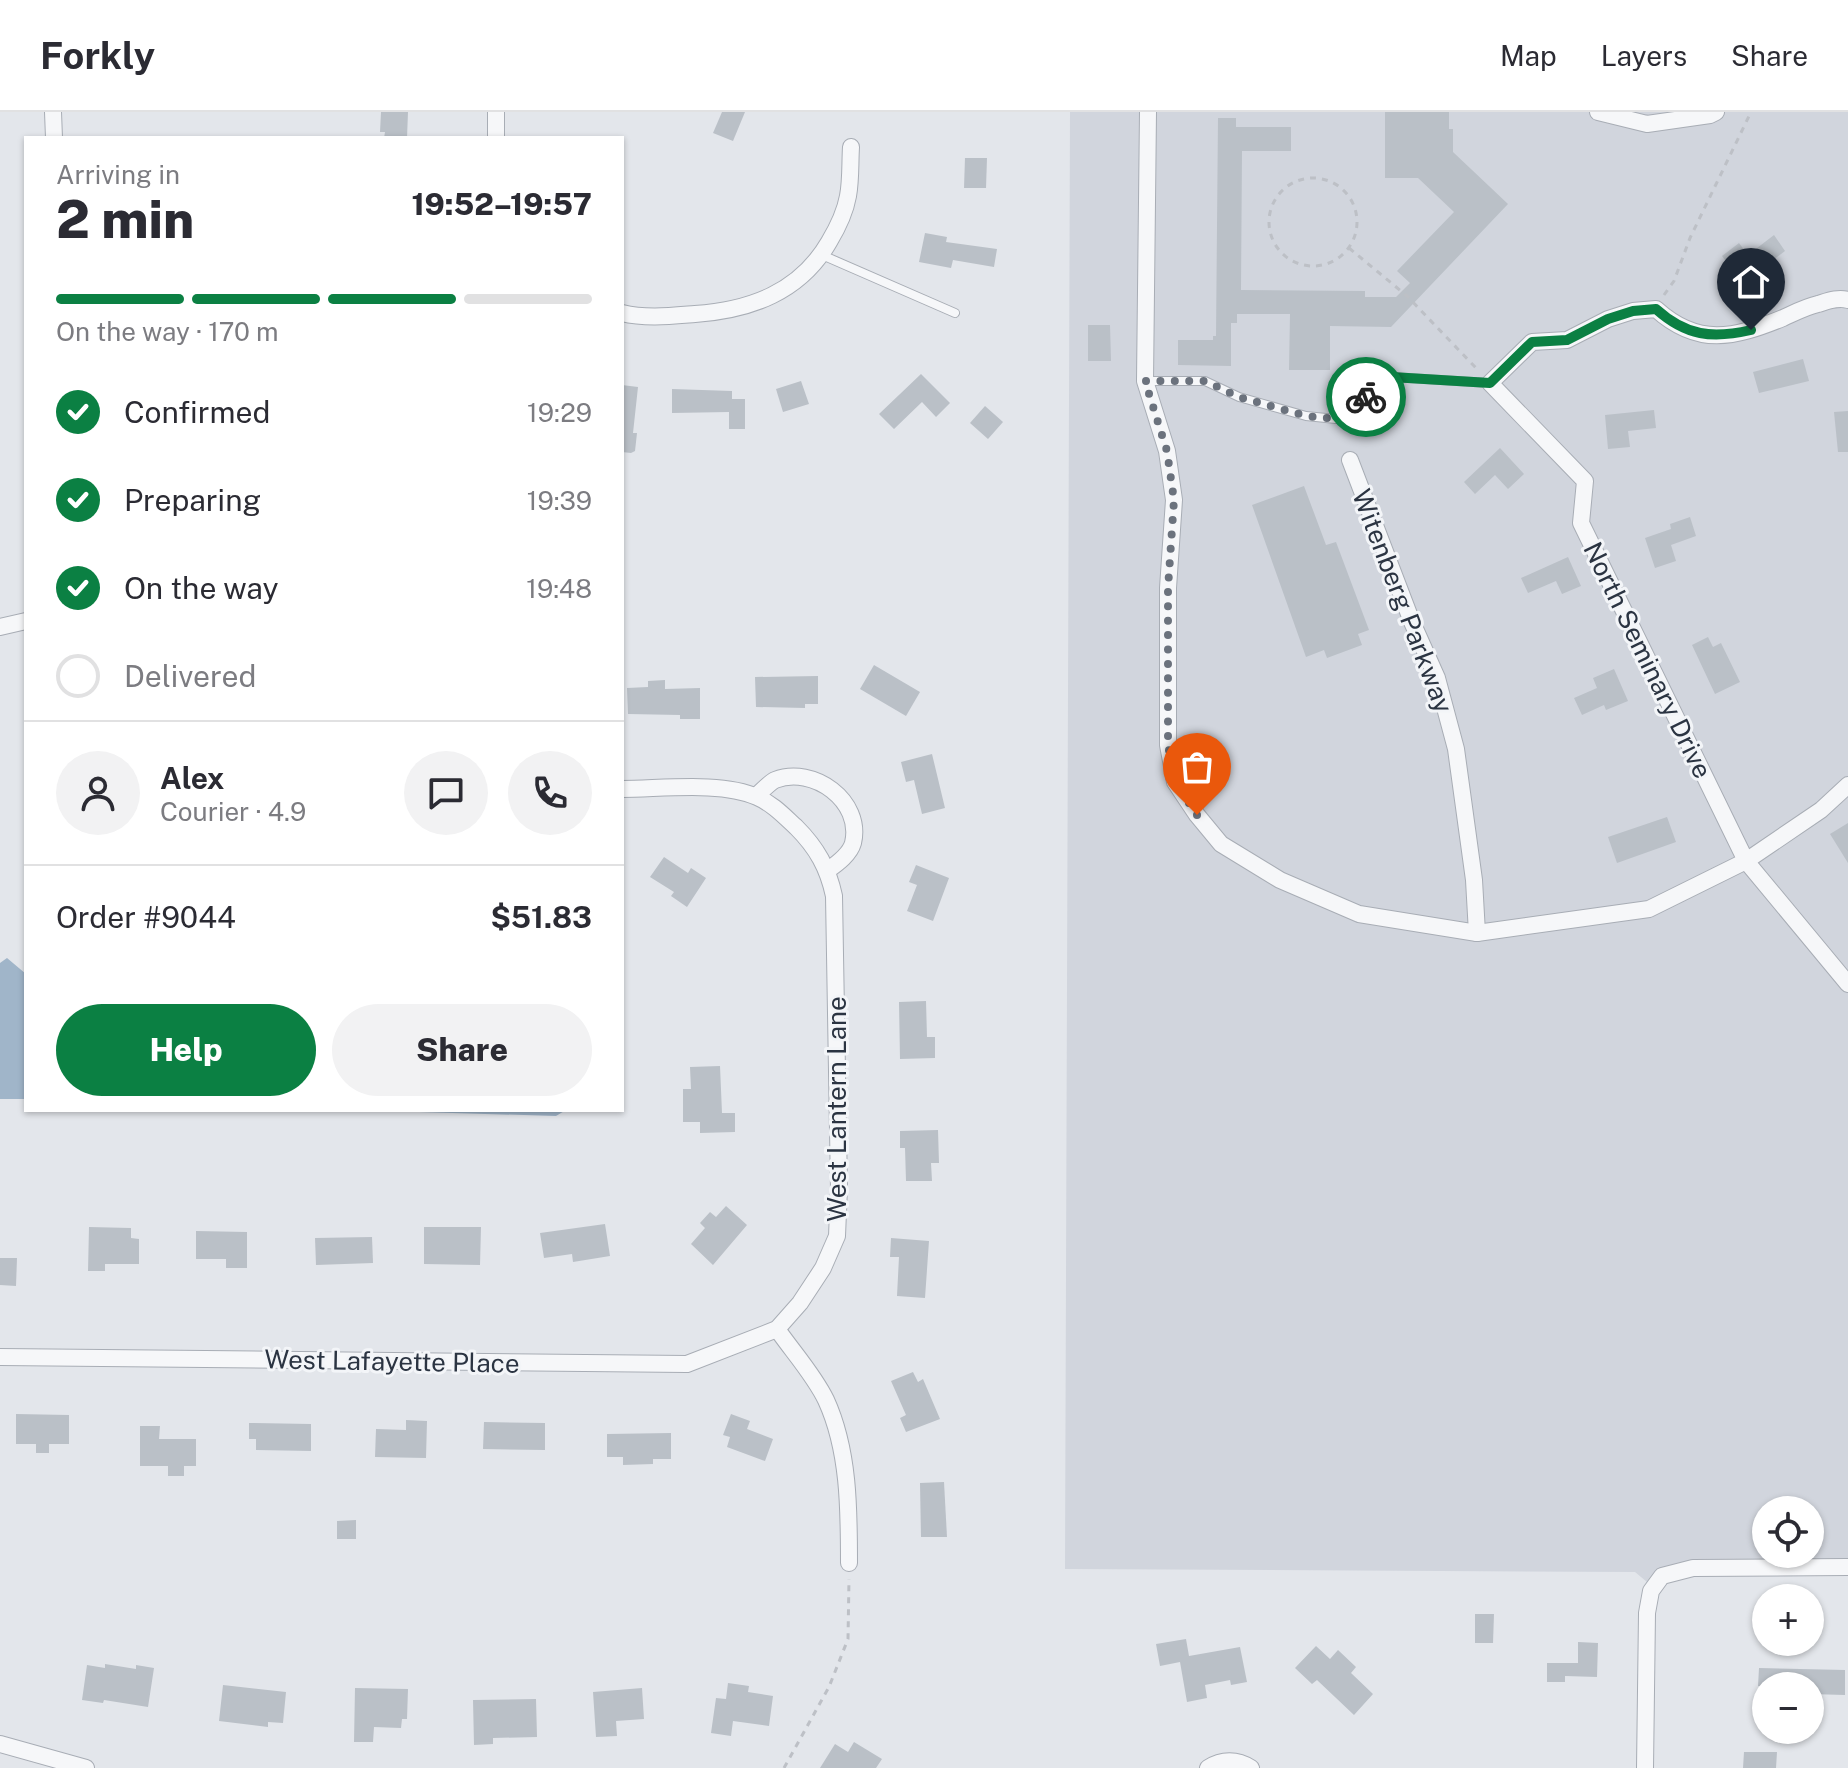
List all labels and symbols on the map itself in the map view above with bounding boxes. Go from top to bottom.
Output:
pin [1717,248,1785,330]
courier [1326,357,1406,437]
street label: Witenberg Parkway [1346,485,1460,717]
street label: North Seminary Drive [1577,537,1719,783]
pin [1163,733,1231,815]
street label: West Lantern Lane [821,996,852,1222]
street label: West Lafayette Place [264,1343,520,1379]

